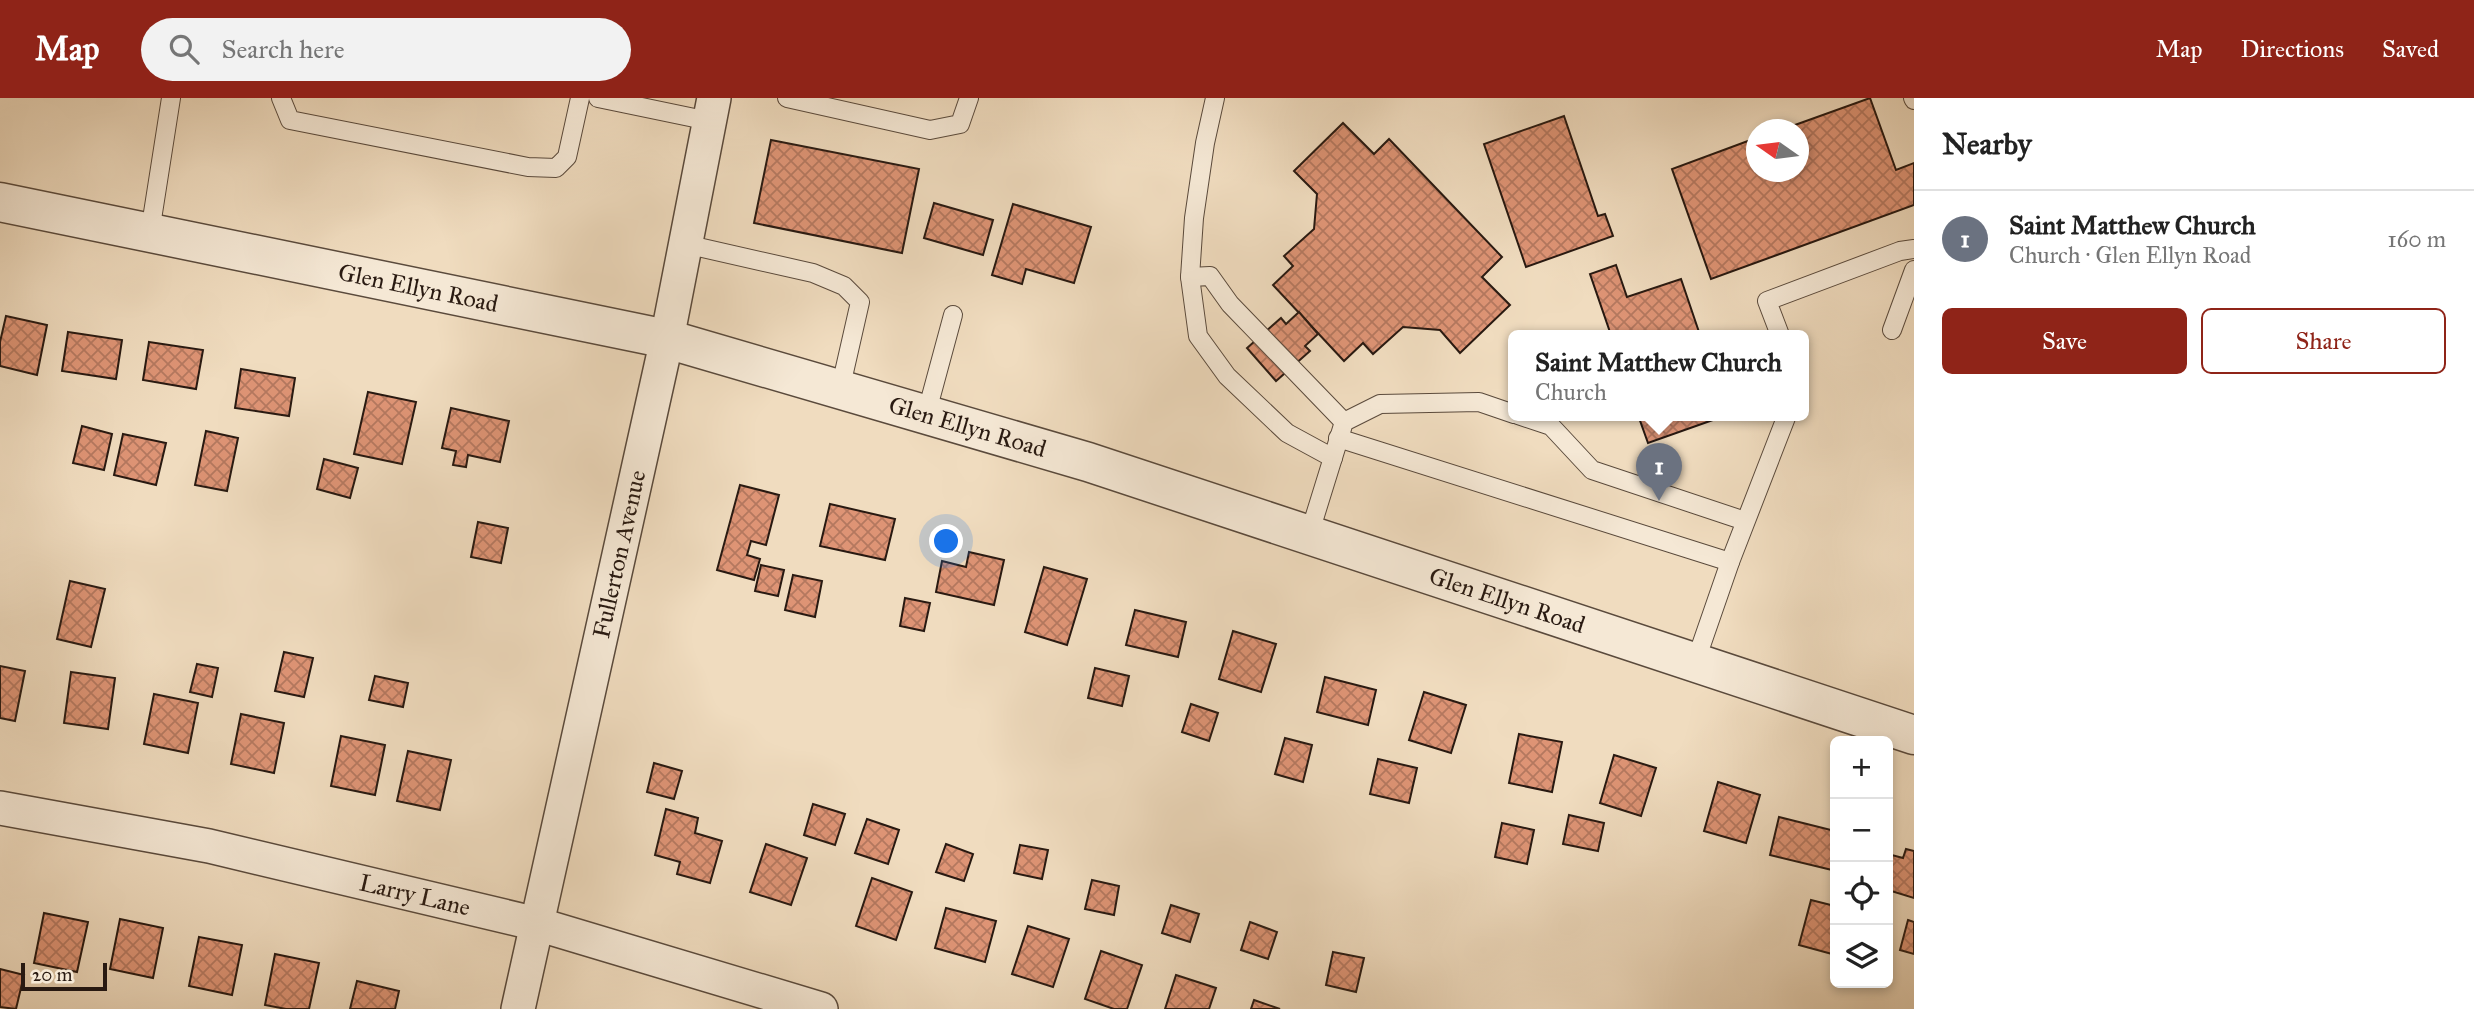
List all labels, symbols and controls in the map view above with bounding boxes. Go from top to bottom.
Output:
search box [141,18,631,81]
text: Map [35,29,99,69]
icon: search [165,30,203,68]
text: Search here [221,33,345,65]
text: Map [2156,34,2203,64]
text: Directions [2241,34,2344,64]
text: Saved [2382,34,2439,64]
north arrow [1746,119,1809,182]
text: Nearby [1942,126,2032,162]
text: Saint Matthew Church [2009,209,2256,241]
text: 1 [1960,225,1970,253]
text: 160 m [2388,225,2446,253]
text: Church · Glen Ellyn Road [2009,241,2251,269]
street label: Glen Ellyn Road [336,257,501,319]
button: Save [1942,308,2187,374]
button: Share [2201,308,2446,374]
popup [1508,330,1809,421]
text: Saint Matthew Church [1535,346,1782,378]
text: Church [1535,378,1607,406]
street label: Glen Ellyn Road [885,390,1050,464]
pin: 1 [1636,443,1682,501]
street label: Fullerton Avenue [586,467,652,641]
your location [929,524,963,558]
street label: Glen Ellyn Road [1425,561,1589,640]
map controls [1830,736,1893,988]
button: + [1830,736,1893,799]
button: − [1830,799,1893,862]
button: locate [1830,862,1893,925]
street label: Larry Lane [356,867,473,923]
button: layers [1830,925,1893,988]
scale bar [21,960,107,992]
text: 20 m [32,963,73,986]

